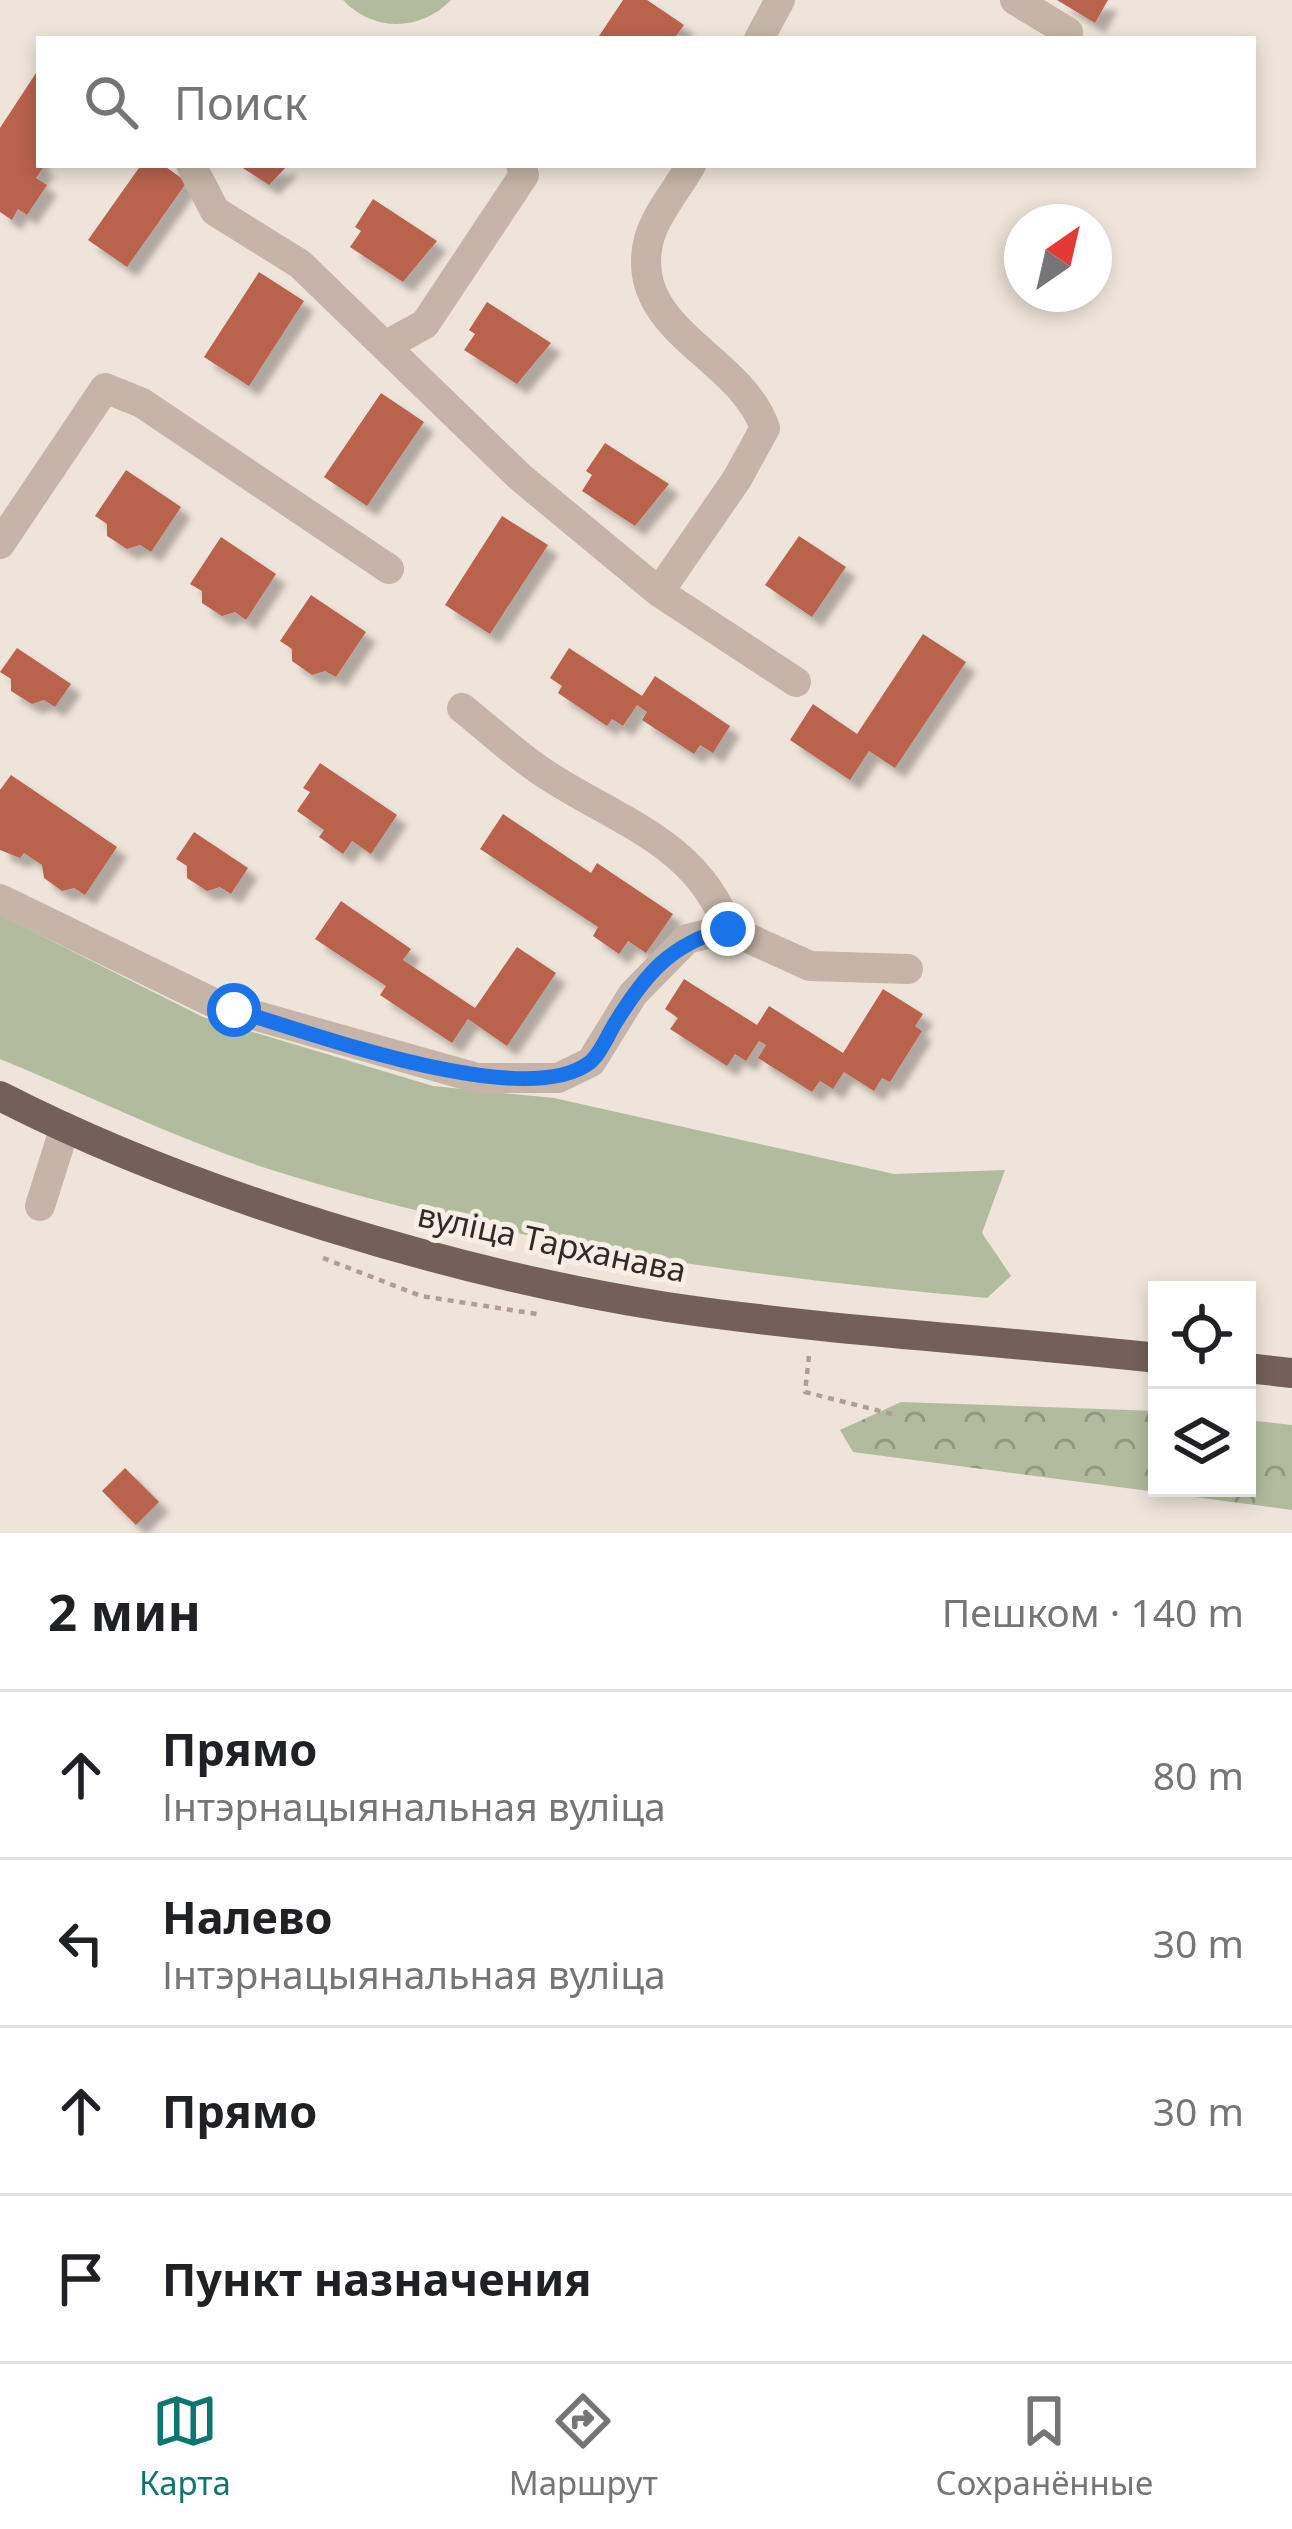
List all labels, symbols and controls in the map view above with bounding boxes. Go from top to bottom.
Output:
search box [36,36,1256,168]
icon: search [78,69,144,135]
text: Поиск [174,72,308,133]
north arrow [1004,204,1112,312]
route end [701,902,755,956]
route start [207,983,261,1037]
street label: вуліца Тарханава [414,1192,690,1292]
map controls [1148,1281,1256,1497]
button: locate [1148,1281,1256,1389]
button: layers [1148,1389,1256,1497]
text: 2 мин [48,1576,201,1646]
text: Пешком · 140 m [942,1585,1244,1638]
text: Прямо [162,1718,317,1779]
icon: ahead [48,1742,114,1808]
text: 80 m [1153,1748,1244,1801]
text: Інтэрнацыянальная вуліца [162,1779,666,1832]
text: Налево [162,1886,333,1947]
icon: left [48,1910,114,1976]
text: 30 m [1153,1916,1244,1969]
text: Інтэрнацыянальная вуліца [162,1947,666,2000]
icon: ahead [48,2078,114,2144]
text: Прямо [162,2080,317,2141]
text: 30 m [1153,2084,1244,2137]
icon: arrive [48,2246,114,2312]
text: Пункт назначения [162,2248,592,2309]
tab: Карта [139,2388,231,2505]
tab: Маршрут [509,2388,658,2505]
tab: Сохранённые [936,2388,1153,2505]

